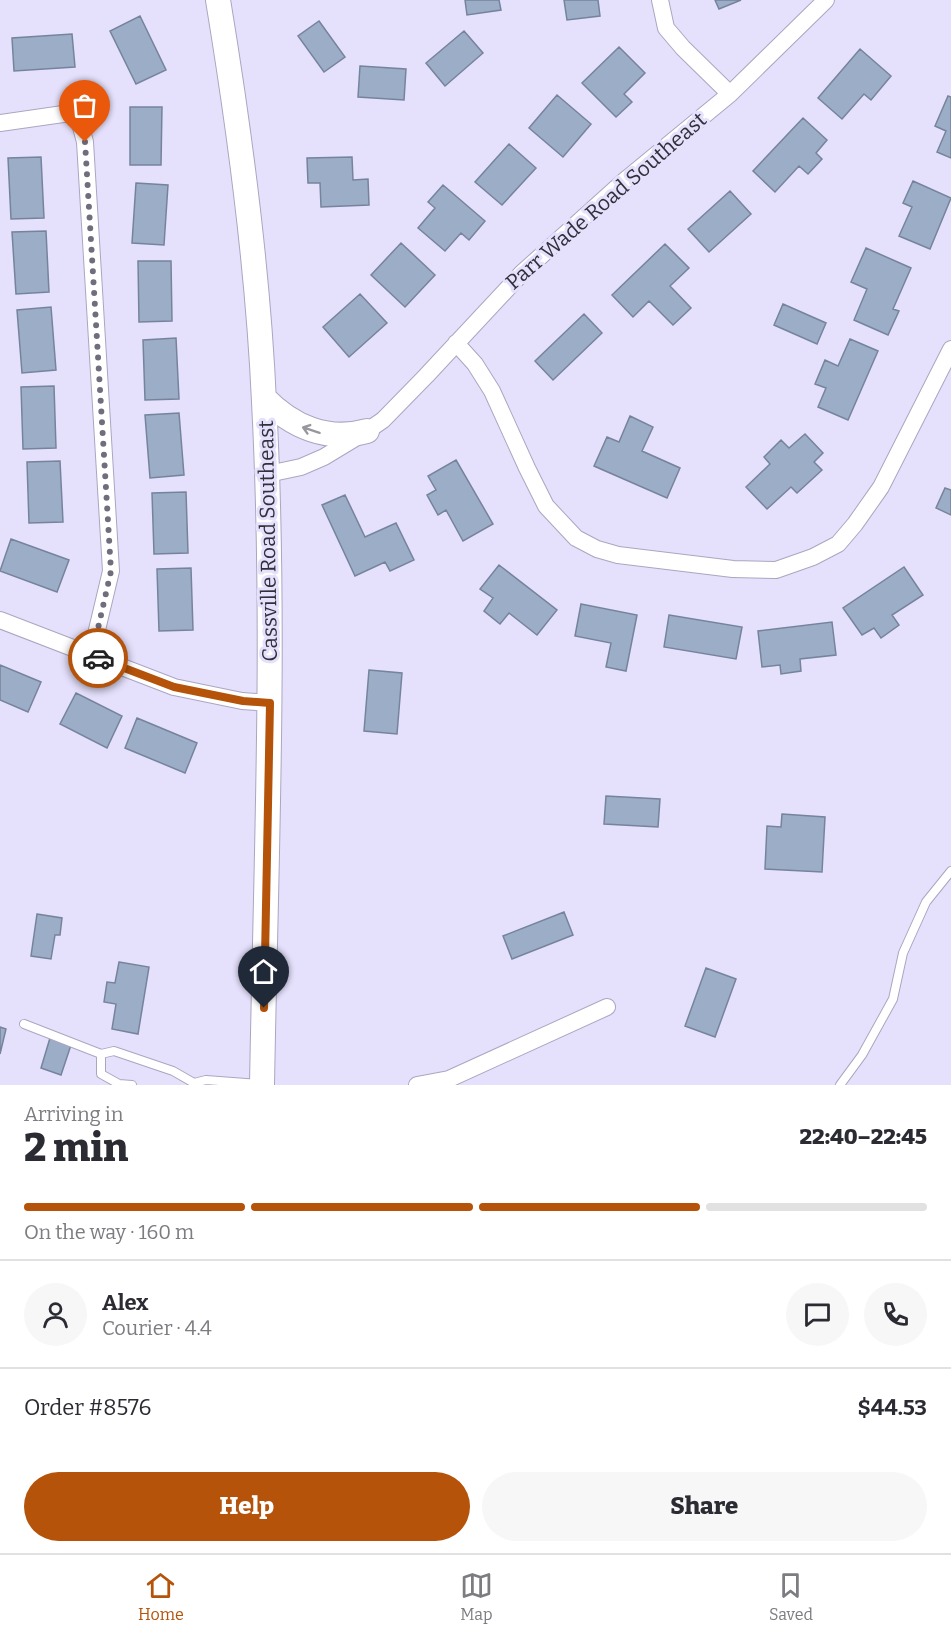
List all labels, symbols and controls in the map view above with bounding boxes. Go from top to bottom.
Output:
pin [59,80,110,142]
icon: bag [68,89,101,122]
street label: Parr Wade Road Southeast [500,107,712,295]
street label: Cassville Road Southeast [253,420,283,662]
one-way arrow [302,424,321,435]
courier [68,628,128,688]
icon: car [82,642,115,675]
pin [238,946,289,1008]
icon: home [247,955,280,988]
text: Arriving in [24,1102,123,1126]
text: 22:40–22:45 [799,1123,927,1150]
text: 2 min [24,1125,128,1171]
text: On the way · 160 m [24,1220,194,1244]
button: person [24,1283,87,1346]
button: chat [786,1283,849,1346]
button: phone [864,1283,927,1346]
text: Alex [102,1289,148,1316]
text: Courier · 4.4 [102,1316,212,1340]
text: Order #8576 [24,1394,151,1421]
text: $44.53 [857,1394,927,1421]
button: Help [24,1472,470,1541]
button: Share [482,1472,927,1541]
tab: Home [138,1569,184,1624]
tab: Map [460,1569,493,1624]
tab: Saved [769,1569,813,1624]

